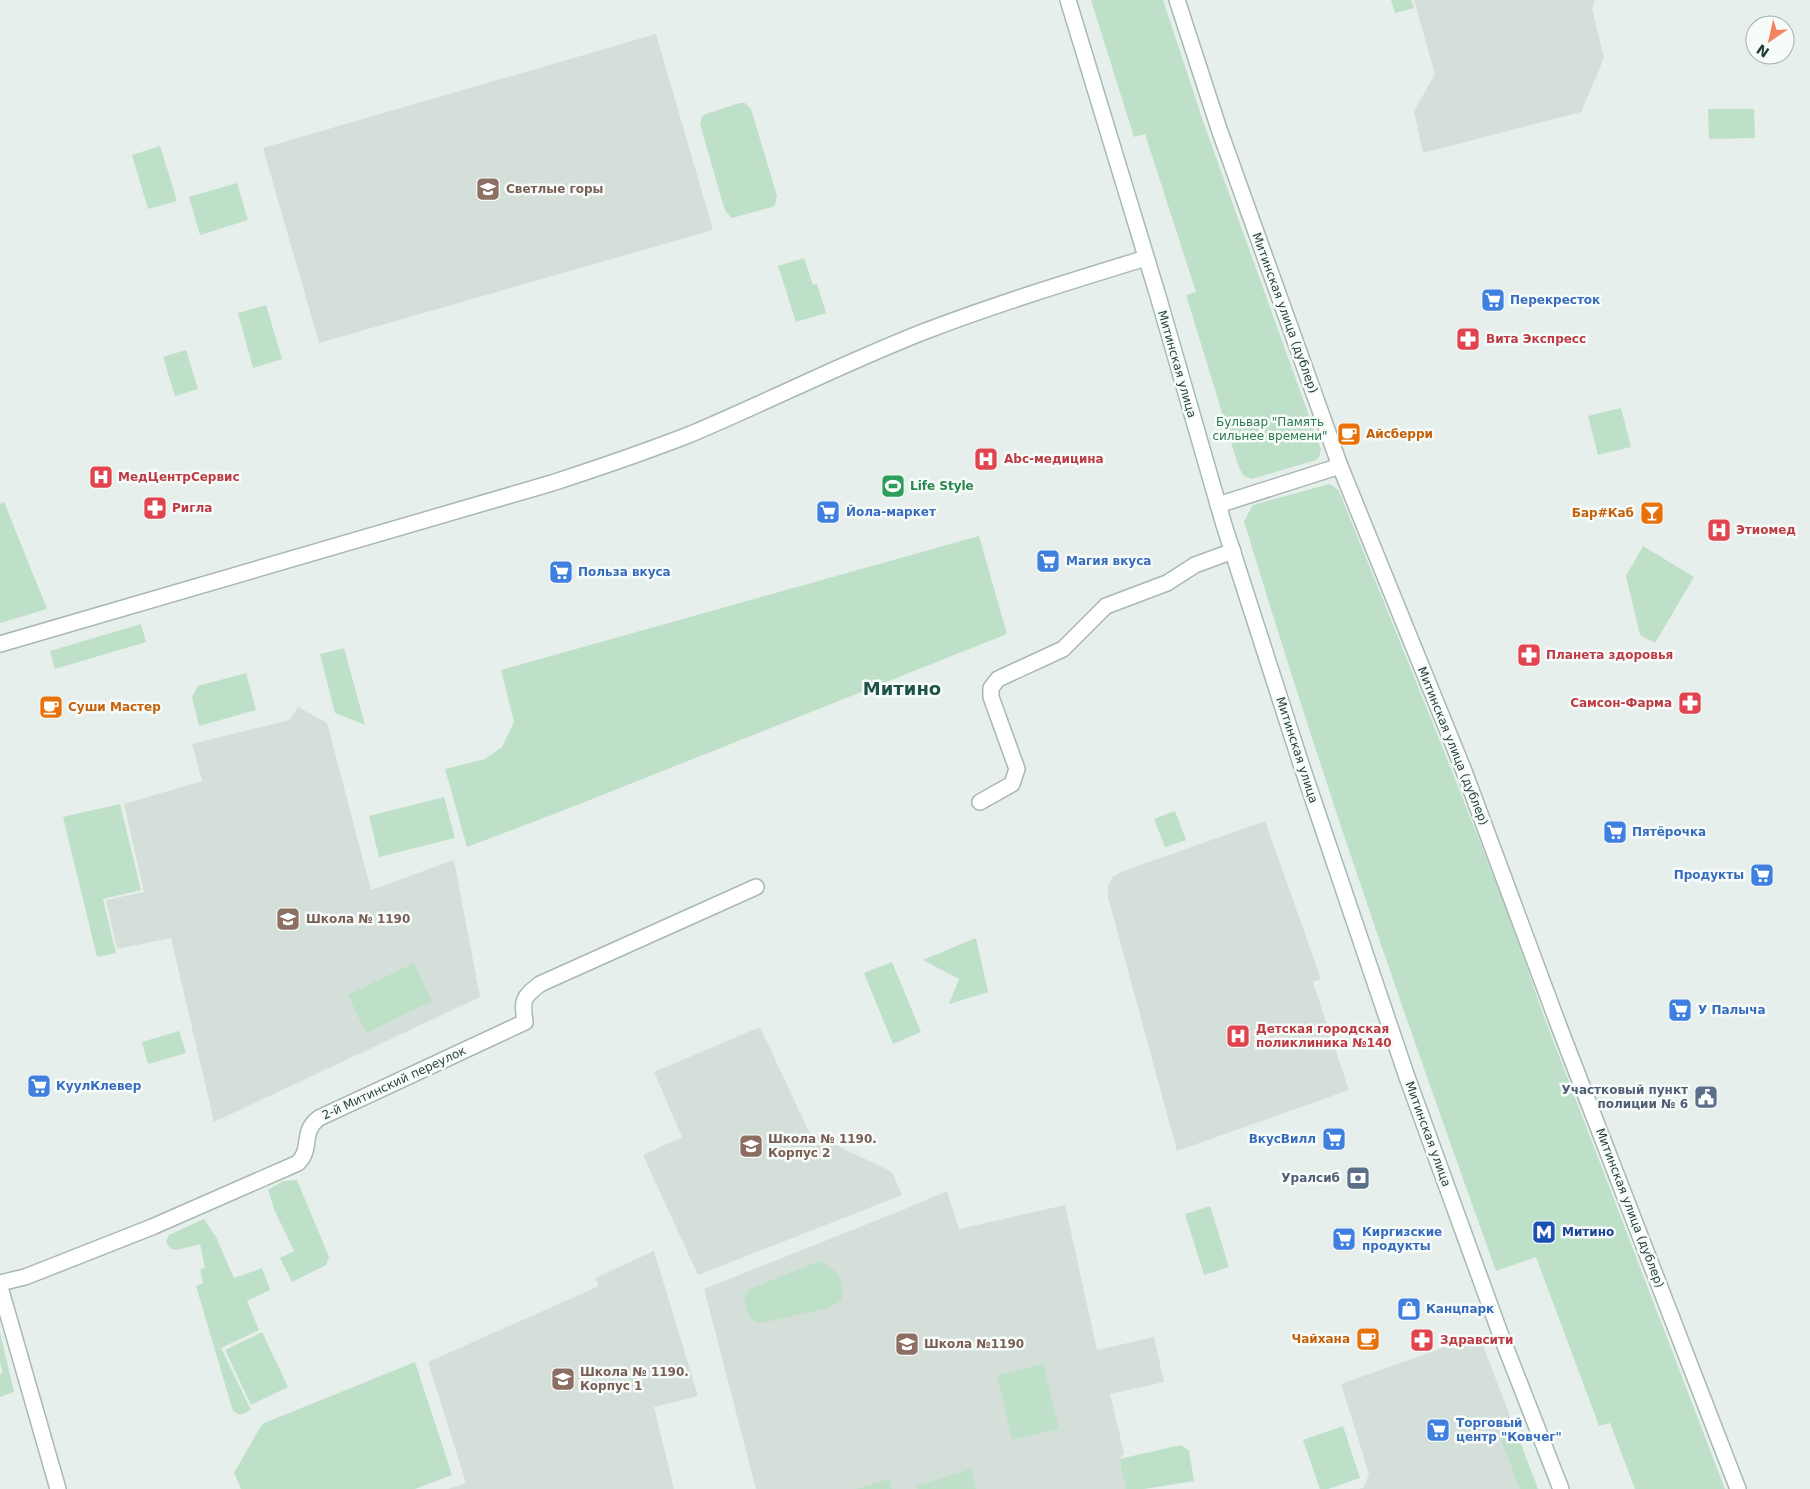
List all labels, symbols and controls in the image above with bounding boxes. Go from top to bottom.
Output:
north arrow [1745,15,1795,65]
text: N [1753,41,1772,61]
school or university icon: Светлые горы [475,176,501,202]
place label: Светлые горы [506,182,603,196]
street label: Митинская улица (дублер) [1249,231,1321,395]
supermarket icon: Перекресток [1480,287,1506,313]
place label: Перекресток [1510,293,1600,307]
street label: Митинская улица [1155,309,1199,419]
pharmacy icon: Вита Экспресс [1455,326,1481,352]
place label: Вита Экспресс [1486,332,1586,346]
park label: Бульвар "Память сильнее времени" [1212,415,1328,443]
cafe icon: Айсберри [1336,421,1362,447]
place label: Айсберри [1366,427,1433,441]
hospital icon: Abc-медицина [973,446,999,472]
place label: Abc-медицина [1004,452,1104,466]
hospital icon: МедЦентрСервис [88,464,114,490]
place label: МедЦентрСервис [118,470,240,484]
sports icon: Life Style [880,473,906,499]
place label: Life Style [910,479,974,493]
pharmacy icon: Ригла [142,495,168,521]
supermarket icon: Йола-маркет [815,499,841,525]
bar icon: Бар#Каб [1639,500,1665,526]
place label: Ригла [172,501,212,515]
place label: Йола-маркет [846,504,936,519]
place label: Бар#Каб [1572,506,1634,520]
hospital icon: Этиомед [1706,517,1732,543]
place label: Этиомед [1736,523,1796,537]
supermarket icon: Магия вкуса [1035,548,1061,574]
place label: Магия вкуса [1066,554,1151,568]
supermarket icon: Польза вкуса [548,559,574,585]
place label: Польза вкуса [578,565,671,579]
pharmacy icon: Планета здоровья [1516,642,1542,668]
place label: Планета здоровья [1546,648,1673,662]
street label: Митинская улица (дублер) [1415,665,1491,827]
district label: Митино [863,678,941,699]
pharmacy icon: Самсон-Фарма [1677,690,1703,716]
cafe icon: Суши Мастер [38,694,64,720]
street label: Митинская улица [1273,695,1321,805]
place label: Самсон-Фарма [1570,696,1672,710]
place label: Суши Мастер [68,700,161,714]
supermarket icon: Пятёрочка [1602,819,1628,845]
place label: Пятёрочка [1632,825,1706,839]
supermarket icon: Продукты [1749,862,1775,888]
place label: Продукты [1674,868,1744,882]
school or university icon: Школа № 1190 [275,906,301,932]
place label: Школа № 1190 [306,912,410,926]
supermarket icon: У Палыча [1667,997,1693,1023]
place label: У Палыча [1698,1003,1766,1017]
place label: Детская городская поликлиника №140 [1256,1022,1392,1050]
hospital icon: Детская городская поликлиника №140 [1225,1023,1251,1049]
street label: 2-й Митинский переулок [320,1043,468,1123]
supermarket icon: КуулКлевер [26,1073,52,1099]
place label: КуулКлевер [56,1079,142,1093]
street label: Митинская улица [1402,1079,1454,1189]
place label: Участковый пункт полиции № 6 [1561,1083,1688,1111]
public building icon: Участковый пункт полиции № 6 [1693,1084,1719,1110]
supermarket icon: ВкусВилл [1321,1126,1347,1152]
street label: Митинская улица (дублер) [1593,1126,1667,1290]
place label: Школа № 1190. Корпус 2 [768,1132,877,1160]
place label: ВкусВилл [1249,1132,1316,1146]
school or university icon: Школа № 1190. Корпус 2 [738,1133,764,1159]
bank icon: Уралсиб [1345,1165,1371,1191]
place label: Уралсиб [1281,1171,1340,1185]
metro station icon: Митино [1531,1219,1557,1245]
place label: Киргизские продукты [1362,1225,1442,1253]
place label: Митино [1562,1225,1614,1239]
supermarket icon: Киргизские продукты [1331,1226,1357,1252]
shop icon: Канцпарк [1396,1296,1422,1322]
place label: Канцпарк [1426,1302,1494,1316]
cafe icon: Чайхана [1355,1326,1381,1352]
pharmacy icon: Здравсити [1409,1327,1435,1353]
school or university icon: Школа №1190 [894,1331,920,1357]
place label: Чайхана [1292,1332,1350,1346]
place label: Здравсити [1440,1333,1513,1347]
place label: Школа №1190 [924,1337,1024,1351]
place label: Школа № 1190. Корпус 1 [580,1365,689,1393]
school or university icon: Школа № 1190. Корпус 1 [550,1366,576,1392]
place label: Торговый центр "Ковчег" [1456,1416,1562,1444]
supermarket icon: Торговый центр "Ковчег" [1425,1417,1451,1443]

